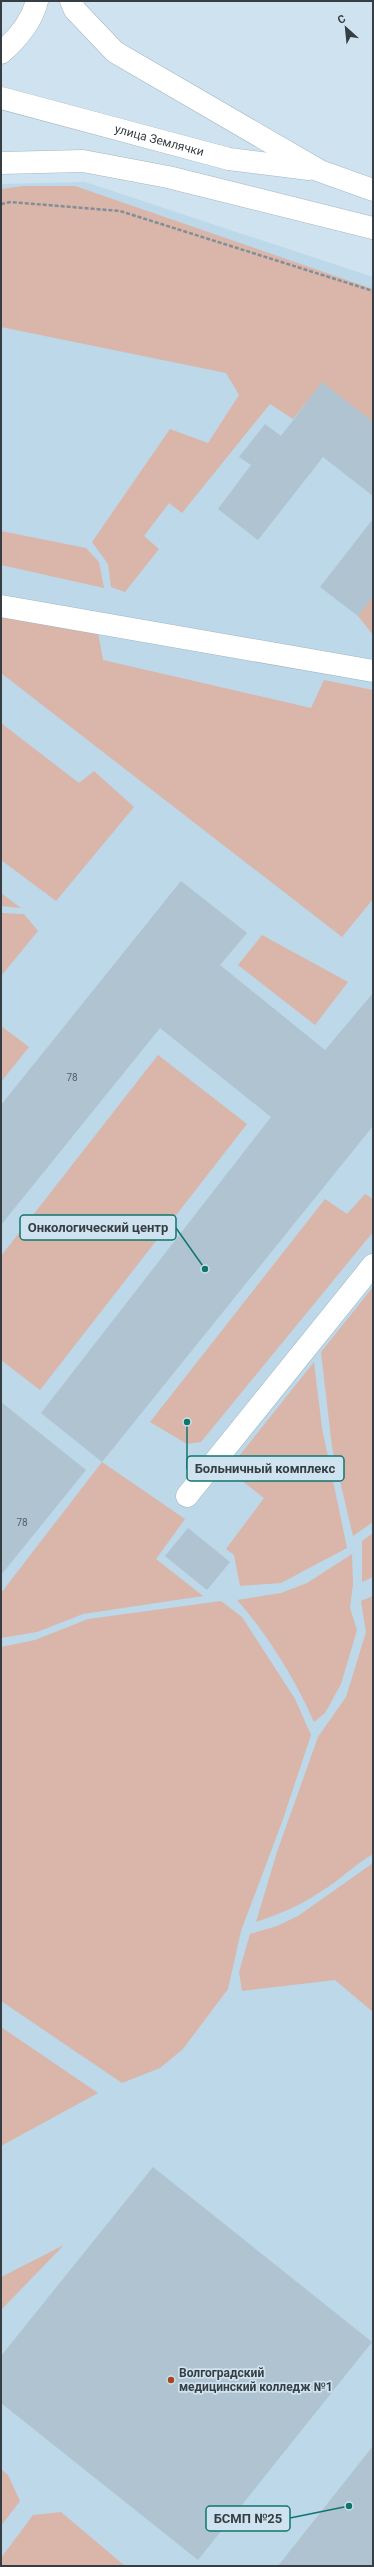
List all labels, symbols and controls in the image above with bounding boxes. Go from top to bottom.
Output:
north arrow [326,8,366,48]
text: С [336,12,348,27]
street label: улица Землячки [113,122,206,159]
house number: 78 [66,1072,78,1083]
callout: Онкологический центр [20,1215,176,1240]
text: Онкологический центр [28,1220,168,1235]
callout: Больничный комплекс [187,1456,344,1481]
text: Больничный комплекс [195,1461,336,1476]
house number: 78 [16,1517,28,1528]
place label: Волгоградский медицинский колледж №1 [179,2366,333,2394]
marker: Волгоградский медицинский колледж №1 [166,2375,176,2385]
callout: БСМП №25 [206,2506,290,2531]
text: БСМП №25 [214,2511,282,2526]

